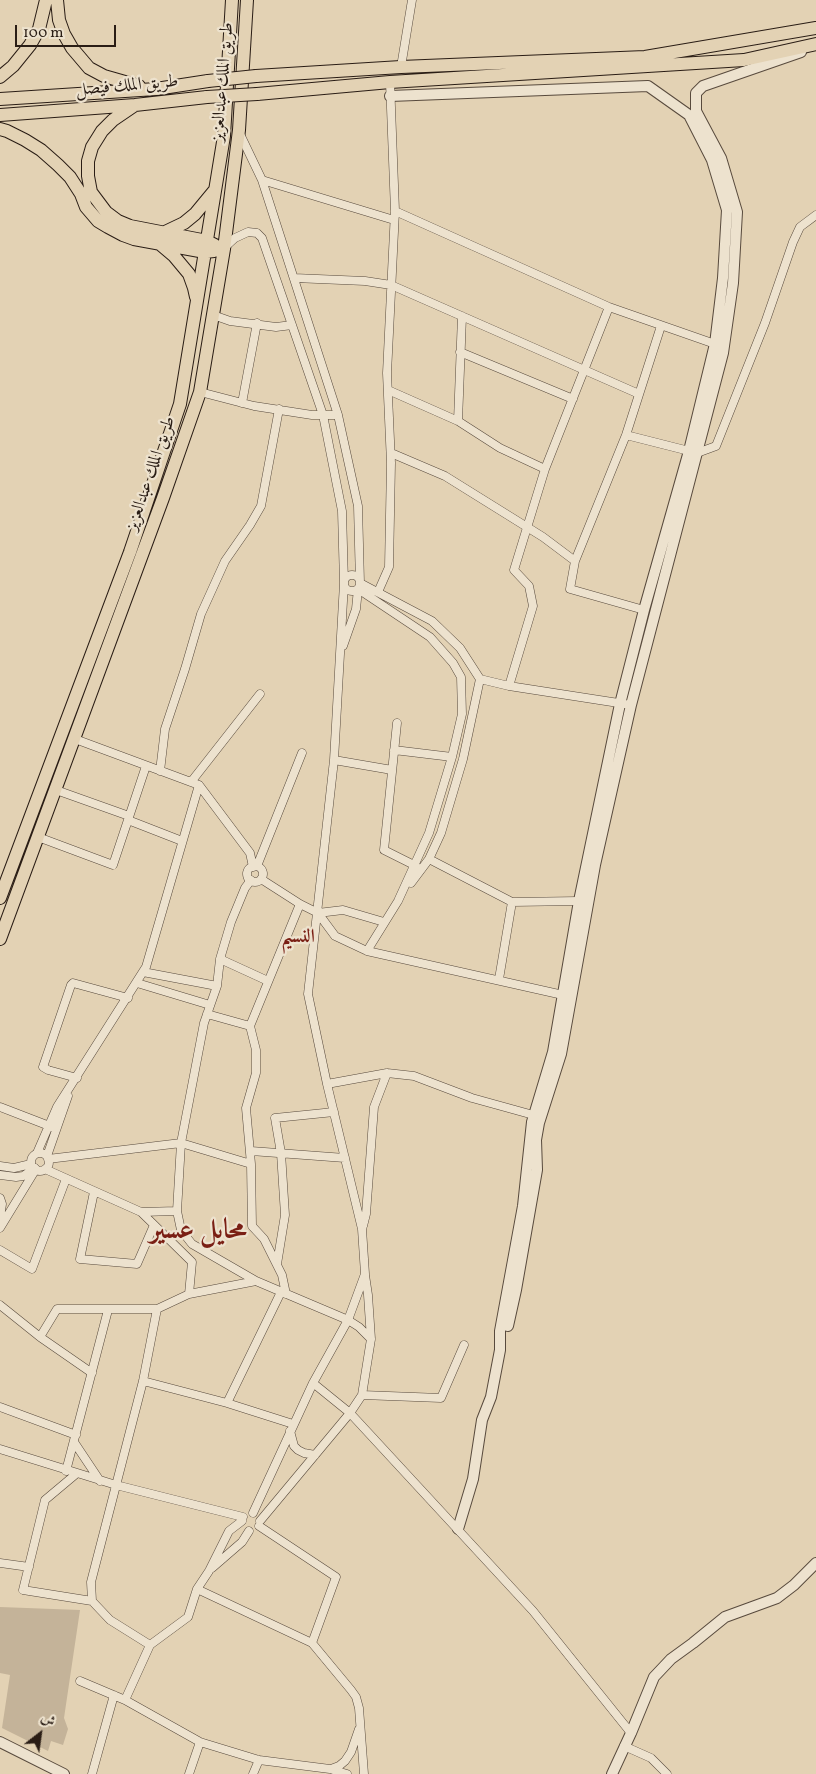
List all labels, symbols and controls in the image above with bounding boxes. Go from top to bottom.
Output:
scale bar [18,15,119,47]
street label: طريق الملك عبدالعزيز [208,21,240,143]
text: 100 m [23,23,63,44]
street label: طريق الملك فيصل [75,72,179,102]
street label: طريق الملك عبدالعزيز [122,414,182,534]
district label: النسيم [281,928,315,950]
district label: محايل عسير [150,1216,246,1250]
north arrow [15,1709,65,1759]
text: ش [37,1709,59,1732]

